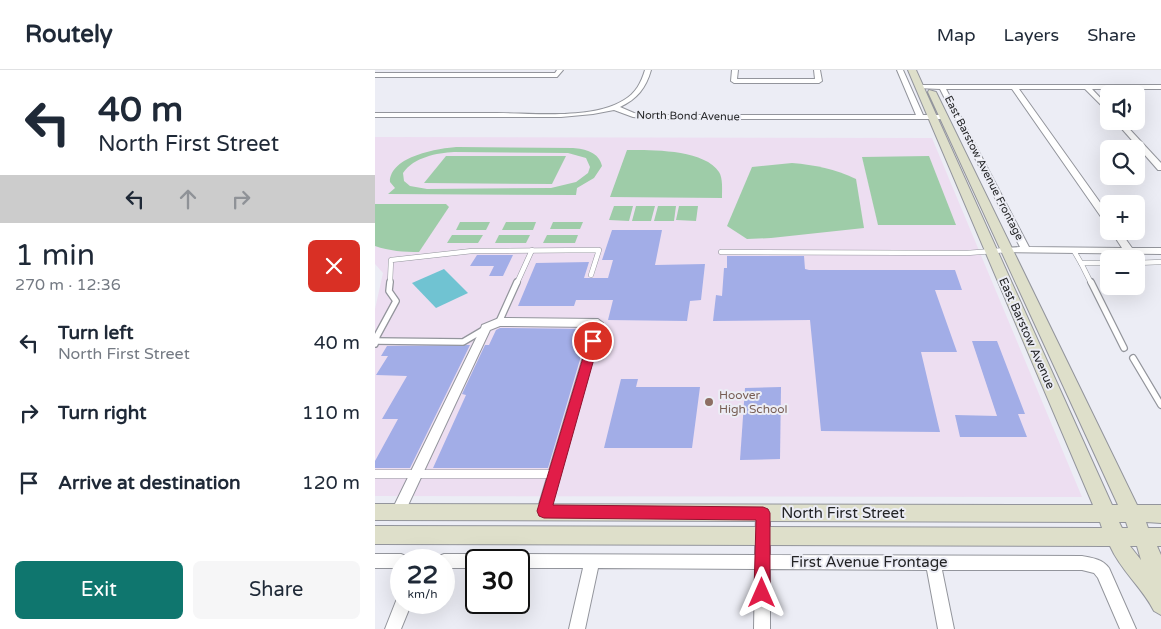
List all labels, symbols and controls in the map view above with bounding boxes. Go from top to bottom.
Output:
text: Routely [25,20,113,49]
text: Map [937,24,976,46]
text: Layers [1004,24,1059,46]
text: Share [1087,24,1136,46]
map controls [1100,85,1145,295]
button: sound [1100,85,1145,130]
text: 40 m [98,89,183,131]
icon: left [15,90,80,155]
street label: East Barstow Avenue Frontage [942,94,1026,242]
street label: North Bond Avenue [636,109,740,123]
text: North First Street [98,131,279,157]
button: search [1100,140,1145,185]
icon: left [121,185,149,213]
icon: ahead [174,185,202,213]
icon: right [227,185,255,213]
button: + [1100,195,1145,240]
text: 1 min [15,237,95,274]
button: close [308,240,360,292]
button: − [1100,250,1145,295]
text: 270 m · 12:36 [15,275,121,295]
street label: East Barstow Avenue [996,275,1058,391]
pin [572,320,614,362]
text: Turn left [58,322,134,344]
icon: arrive [579,327,607,355]
icon: left [15,329,43,357]
text: 40 m [314,332,360,354]
text: North First Street [58,344,190,364]
place label: Hoover High School [719,388,788,416]
marker: Hoover High School [703,396,715,408]
icon: right [15,399,43,427]
text: Turn right [58,402,146,424]
text: 110 m [302,402,360,424]
icon: arrive [15,469,43,497]
text: Arrive at destination [58,472,241,494]
text: 120 m [302,472,360,494]
street label: North First Street [781,504,905,522]
speed limit sign: 30 [465,549,530,614]
street label: First Avenue Frontage [790,553,948,571]
text: 22 [407,560,438,590]
button: Exit [15,561,183,619]
button: Share [193,561,360,619]
position arrow [735,566,787,618]
text: km/h [407,587,438,601]

